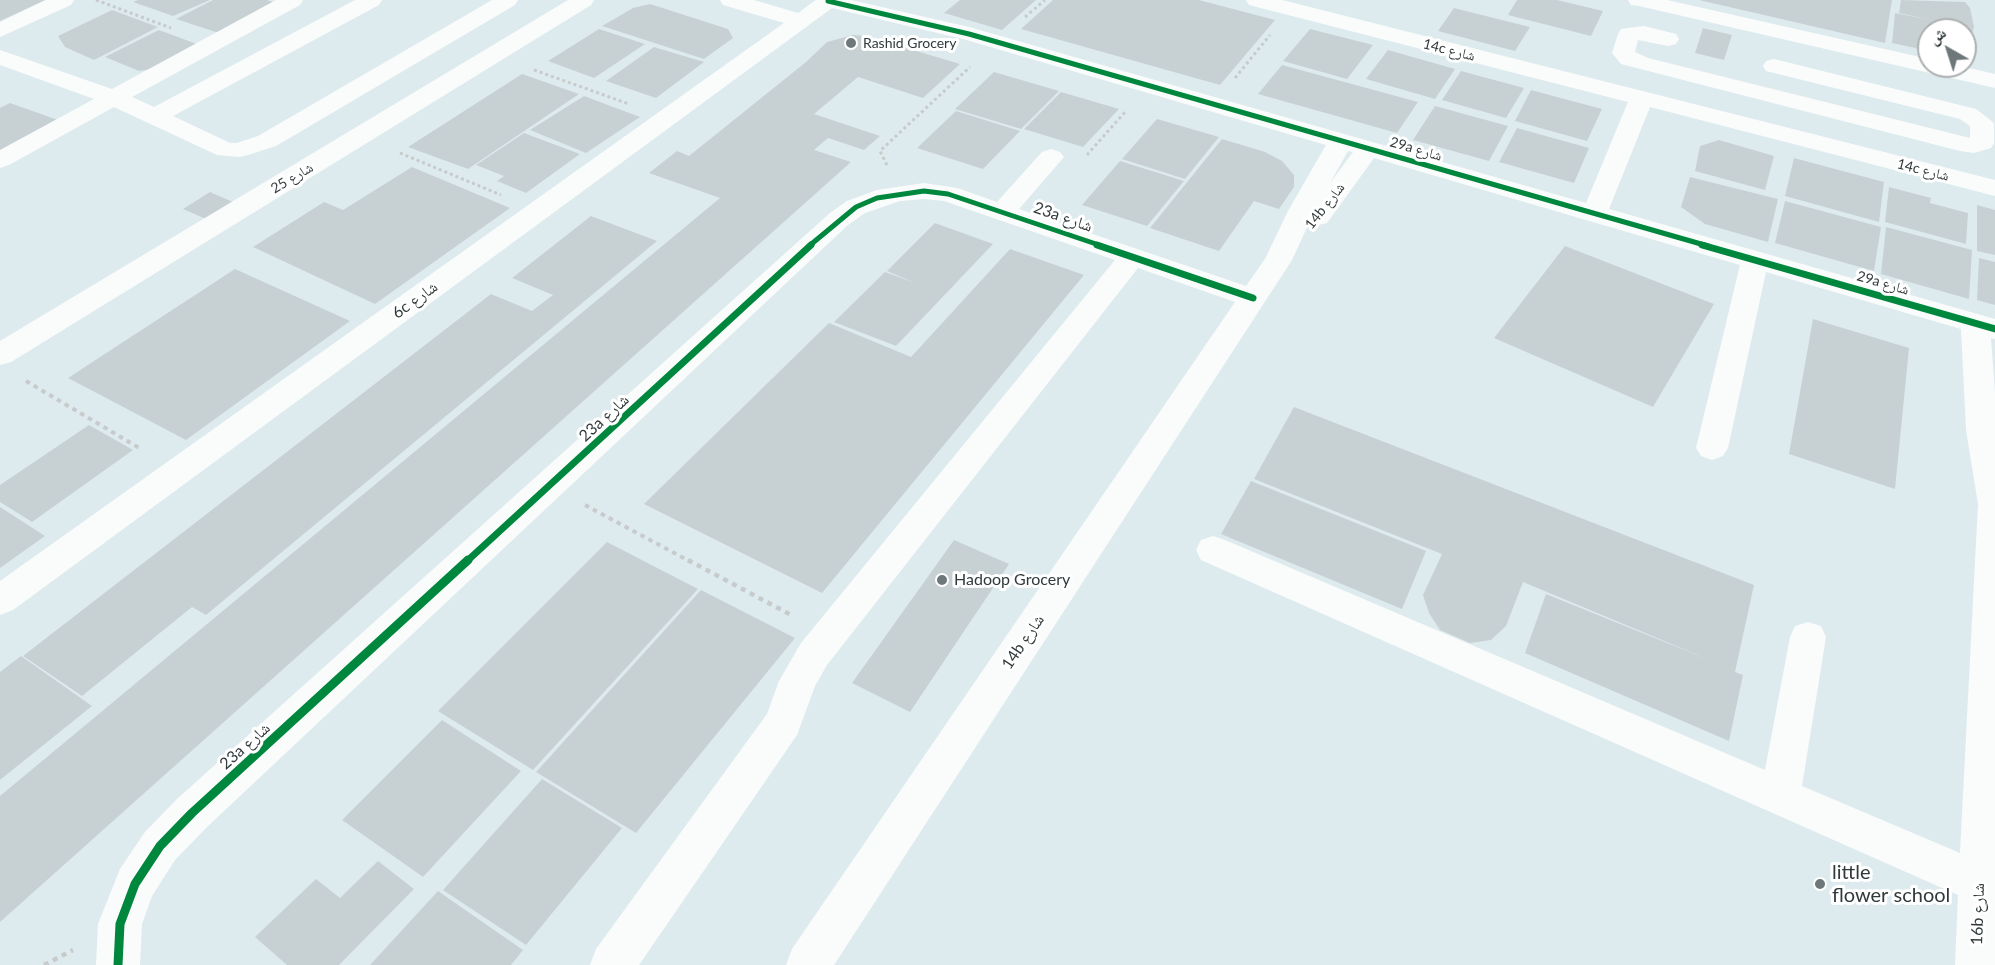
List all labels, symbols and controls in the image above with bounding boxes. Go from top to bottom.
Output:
north arrow [1917,18,1977,78]
text: ش [1924,22,1949,48]
place label: Rashid Grocery [863,35,956,51]
street label: 14c شارع [1421,35,1477,65]
marker: Rashid Grocery [844,36,858,50]
street label: 29a شارع [1388,134,1444,164]
street label: 14c شارع [1895,155,1951,185]
street label: شارع 25 [268,159,316,197]
street label: 14b شارع [1302,179,1348,233]
street label: 23a شارع [1031,198,1095,236]
street label: 29a شارع [1855,268,1911,298]
street label: 6c شارع [389,277,441,323]
street label: 23a شارع [575,390,633,446]
place label: Hadoop Grocery [954,570,1070,590]
marker: Hadoop Grocery [935,573,949,587]
street label: 14b شارع [998,611,1048,673]
street label: 23a شارع [216,718,274,774]
place label: little flower school [1832,861,1950,908]
marker: little flower school [1813,877,1827,891]
street label: 16b شارع [1967,883,1989,945]

